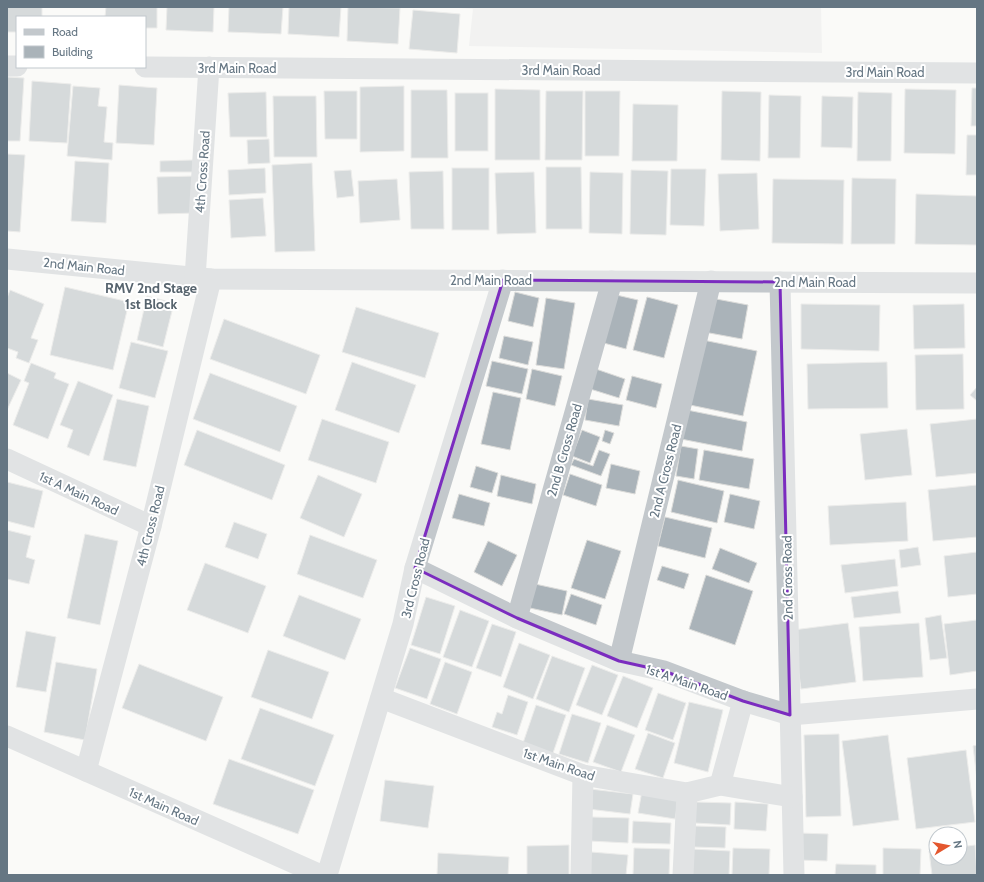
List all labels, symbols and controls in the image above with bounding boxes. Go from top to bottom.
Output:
legend [16,16,146,68]
text: Road [52,24,78,39]
text: Building [52,44,94,59]
street label: 3rd Main Road [198,60,276,76]
street label: 3rd Main Road [522,62,600,78]
street label: 3rd Main Road [846,64,924,80]
street label: 4th Cross Road [191,130,213,214]
street label: 2nd Main Road [42,254,126,278]
street label: 2nd Main Road [450,272,532,288]
street label: 2nd Main Road [774,274,856,290]
district label: RMV 2nd Stage 1st Block [105,279,197,313]
street label: 2nd B Cross Road [543,402,585,498]
street label: 2nd A Cross Road [646,422,684,520]
street label: 1st A Main Road [37,468,121,518]
street label: 4th Cross Road [132,484,168,568]
street label: 2nd Cross Road [778,535,796,621]
street label: 3rd Cross Road [397,536,433,620]
street label: 1st A Main Road [644,660,730,704]
street label: 1st Main Road [521,744,597,784]
street label: 1st Main Road [127,783,201,829]
north arrow [928,826,968,866]
text: N [950,839,965,849]

